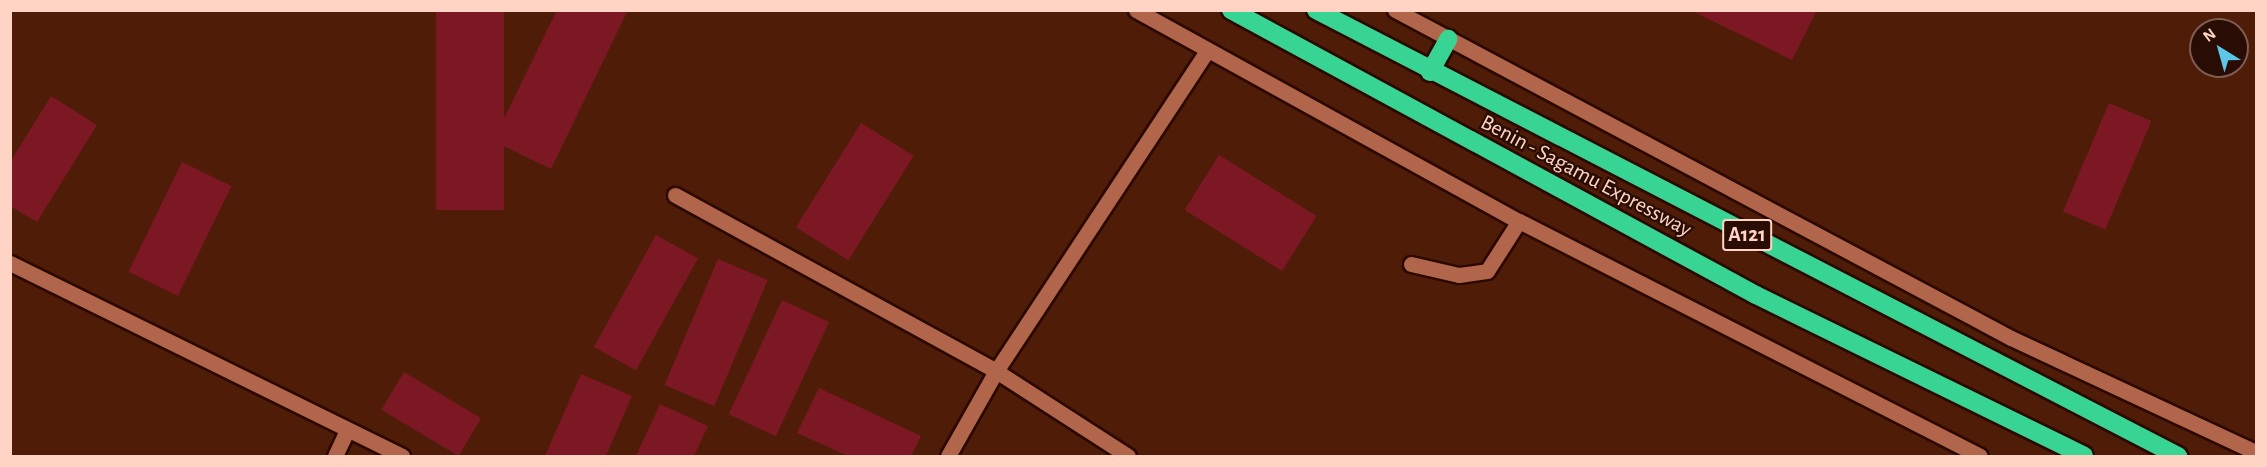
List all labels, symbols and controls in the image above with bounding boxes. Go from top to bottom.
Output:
north arrow [2189,18,2249,78]
text: N [2200,25,2219,45]
street label: Benin - Sagamu Expressway [1476,109,1696,243]
road number: A121 [1722,217,1772,253]

